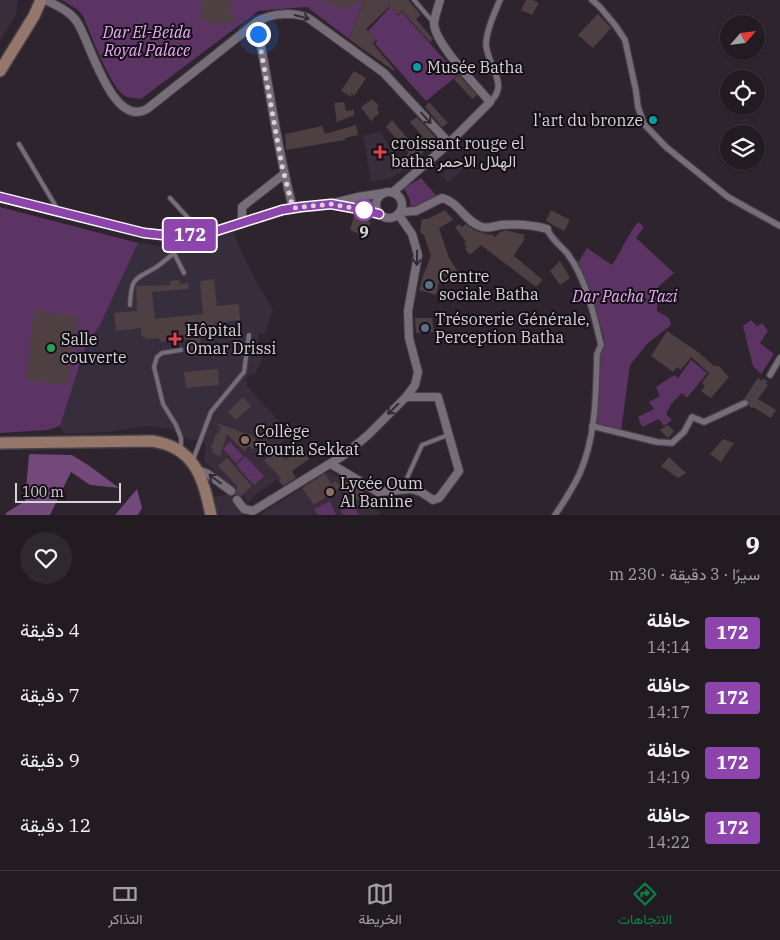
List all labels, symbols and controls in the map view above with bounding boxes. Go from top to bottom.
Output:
one-way arrow [294,12,310,22]
north arrow [720,15,765,60]
map controls [720,15,765,170]
park label: Dar El-Beida Royal Palace [102,22,192,60]
your location [246,22,271,47]
place label: Musée Batha [427,57,523,77]
marker: Musée Batha [411,61,423,73]
button: locate [720,70,765,115]
place label: l'art du bronze [533,110,643,130]
one-way arrow [420,112,432,125]
marker: l'art du bronze [647,114,659,126]
button: layers [720,125,765,170]
place label: croissant rouge el batha الهلال الاحمر [391,133,525,172]
marker: croissant rouge el batha الهلال الاحمر [373,145,387,159]
marker: 9 [353,199,375,221]
line badge: 172 [161,219,219,251]
place label: 9 [359,222,369,242]
text: 172 [174,223,206,246]
one-way arrow [412,249,422,265]
place label: Centre sociale Batha [439,266,539,304]
marker: Centre sociale Batha [423,279,435,291]
park label: Dar Pacha Tazi [571,286,678,306]
place label: Trésorerie Générale, Perception Batha [435,309,590,347]
place label: Hôpital Omar Drissi [186,320,276,358]
marker: Trésorerie Générale, Perception Batha [419,322,431,334]
place label: Salle couverte [61,329,126,367]
marker: Hôpital Omar Drissi [168,332,182,346]
marker: Salle couverte [45,342,57,354]
one-way arrow [387,403,400,415]
place label: Collège Touria Sekkat [255,421,359,459]
marker: Collège Touria Sekkat [239,434,251,446]
place label: Lycée Oum Al Banine [340,473,423,511]
one-way arrow [209,474,222,485]
scale bar [15,480,121,503]
text: 100 m [22,483,64,501]
marker: Lycée Oum Al Banine [324,486,336,498]
text: 9 [746,529,760,561]
button: heart [20,532,72,584]
text: سيرًا · 3 دقيقة · 230 m [609,564,760,584]
text: حافلة [647,608,690,632]
text: 4 دقيقة [20,618,80,642]
text: 172 [716,621,749,644]
text: 14:14 [647,637,690,657]
text: حافلة [647,673,690,697]
text: 7 دقيقة [20,683,80,707]
text: 172 [716,686,749,709]
text: 14:17 [647,702,690,722]
text: حافلة [647,738,690,762]
text: 9 دقيقة [20,748,80,772]
text: 172 [716,751,749,774]
text: 14:19 [647,767,690,787]
text: حافلة [647,803,690,827]
text: 12 دقيقة [20,813,91,837]
text: 172 [716,816,749,839]
text: 14:22 [647,832,690,852]
tab: التذاكر [108,880,143,932]
tab: الخريطة [358,880,402,932]
tab: الاتجاهات [618,880,672,932]

